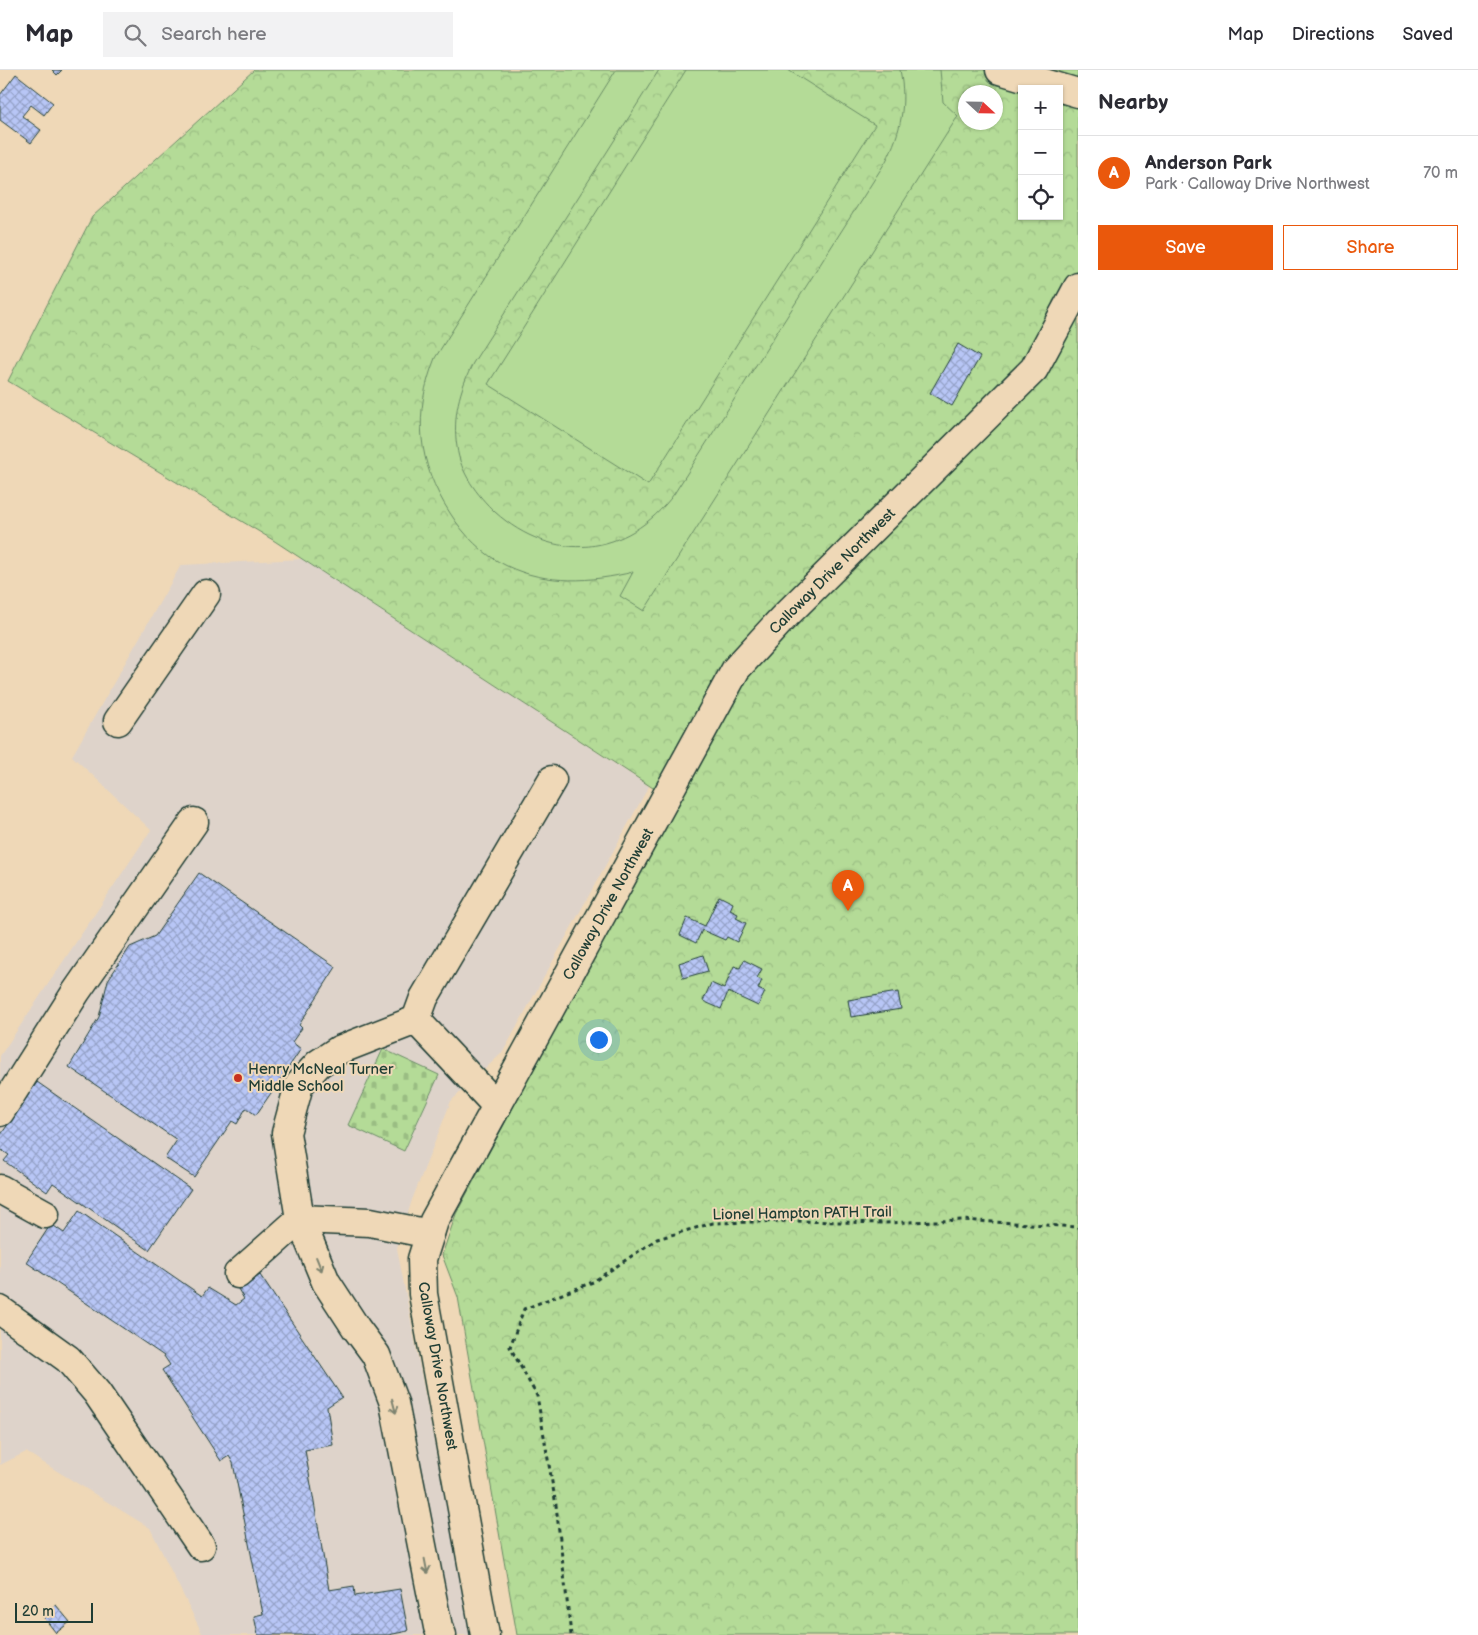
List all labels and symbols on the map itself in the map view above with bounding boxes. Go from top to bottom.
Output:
north arrow [958,85,1003,130]
street label: Calloway Drive Northwest [765,504,900,638]
street label: Calloway Drive Northwest [559,825,658,984]
pin: A [832,870,864,911]
your location [586,1027,612,1053]
place label: Henry McNeal Turner Middle School [248,1060,394,1096]
marker: Henry McNeal Turner Middle School [232,1072,244,1084]
street label: Lionel Hampton PATH Trail [712,1202,892,1225]
one-way arrow [314,1256,324,1271]
street label: Calloway Drive Northwest [413,1280,462,1452]
one-way arrow [390,1398,400,1414]
one-way arrow [422,1557,431,1573]
scale bar [15,1600,92,1623]

